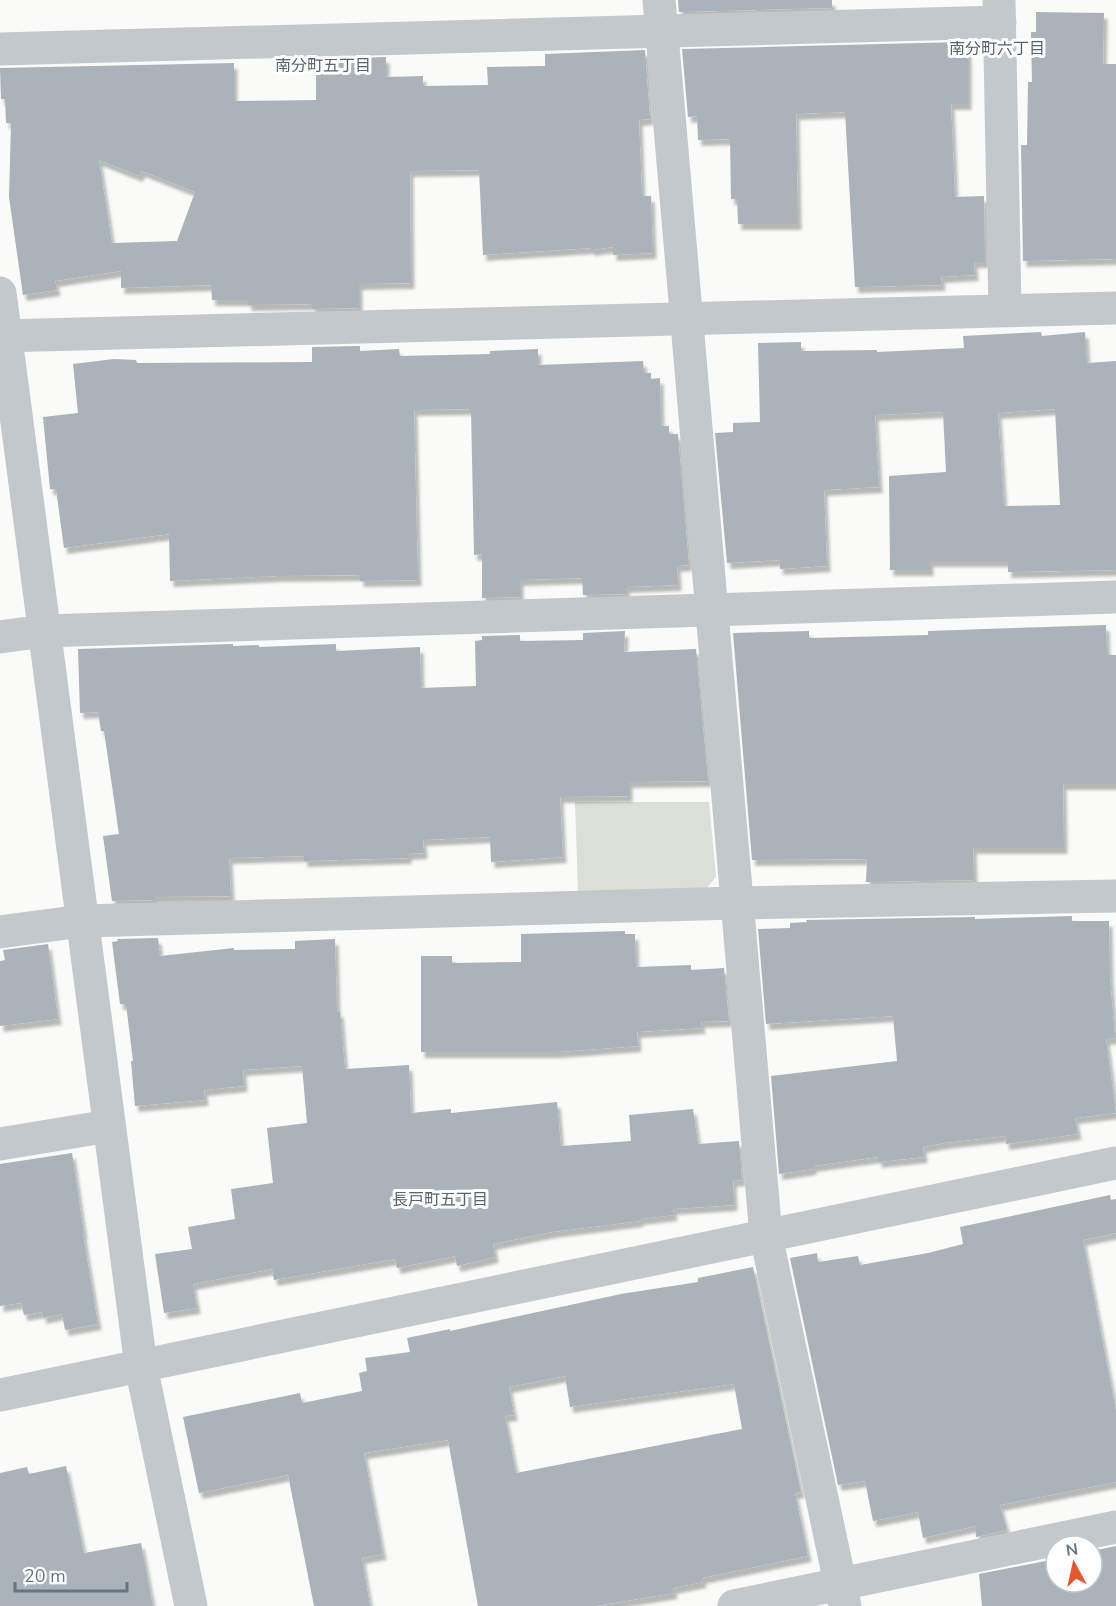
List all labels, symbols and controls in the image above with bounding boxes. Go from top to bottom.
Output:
district label: 南分町六丁目 [949,38,1045,60]
district label: 南分町五丁目 [275,55,371,77]
district label: 長戸町五丁目 [392,1189,488,1211]
north arrow [1044,1534,1104,1594]
text: N [1065,1538,1080,1562]
scale bar [15,1555,128,1593]
text: 20 m [24,1564,66,1588]

